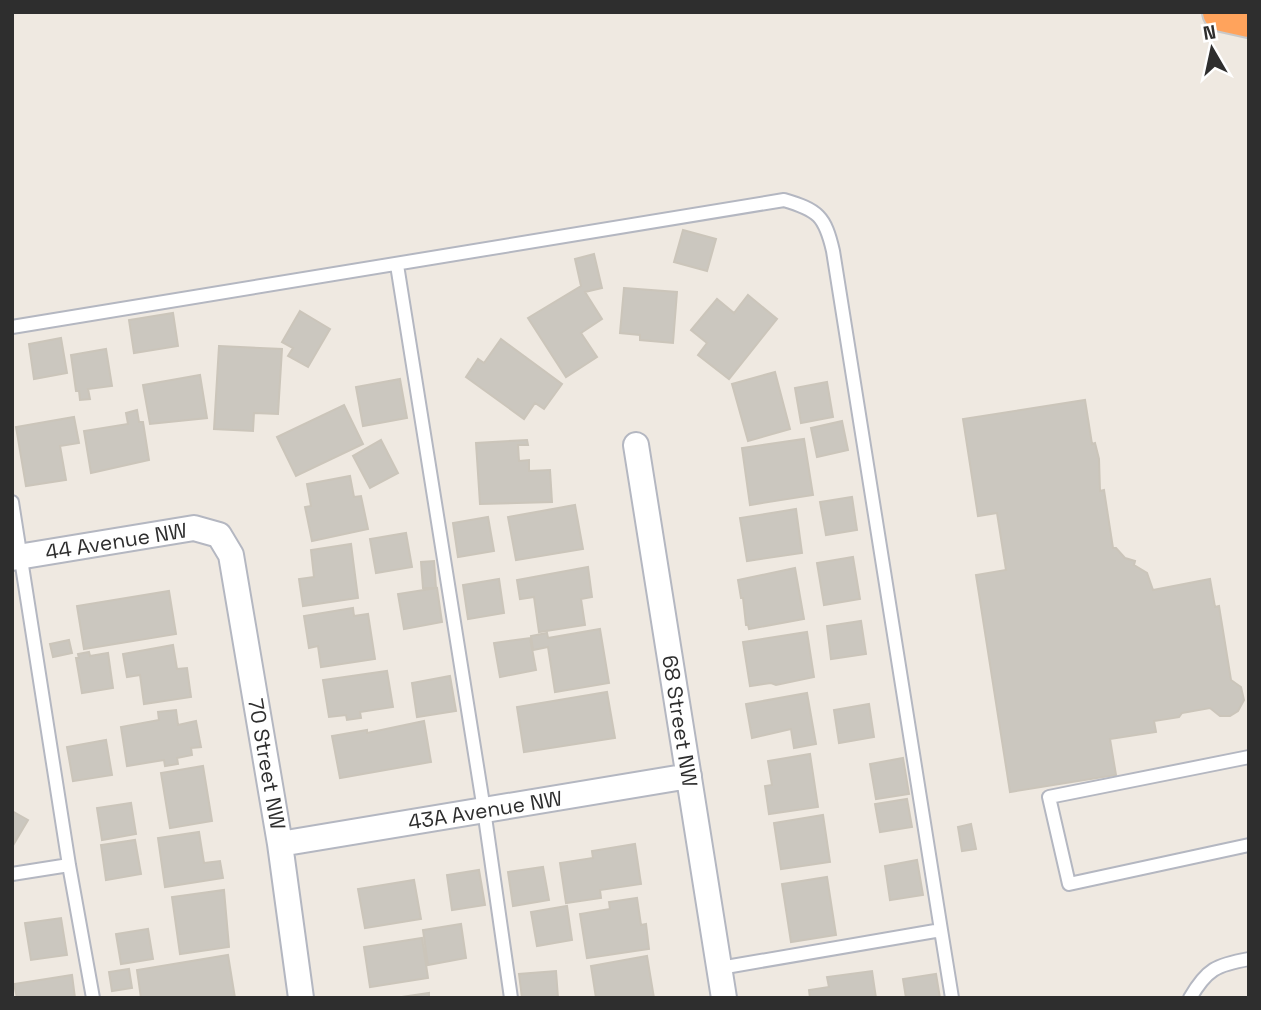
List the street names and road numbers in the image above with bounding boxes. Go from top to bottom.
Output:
street label: 44 Avenue NW [43,516,189,566]
street label: 68 Street NW [656,653,704,789]
street label: 70 Street NW [242,696,292,832]
street label: 43A Avenue NW [406,784,564,836]

